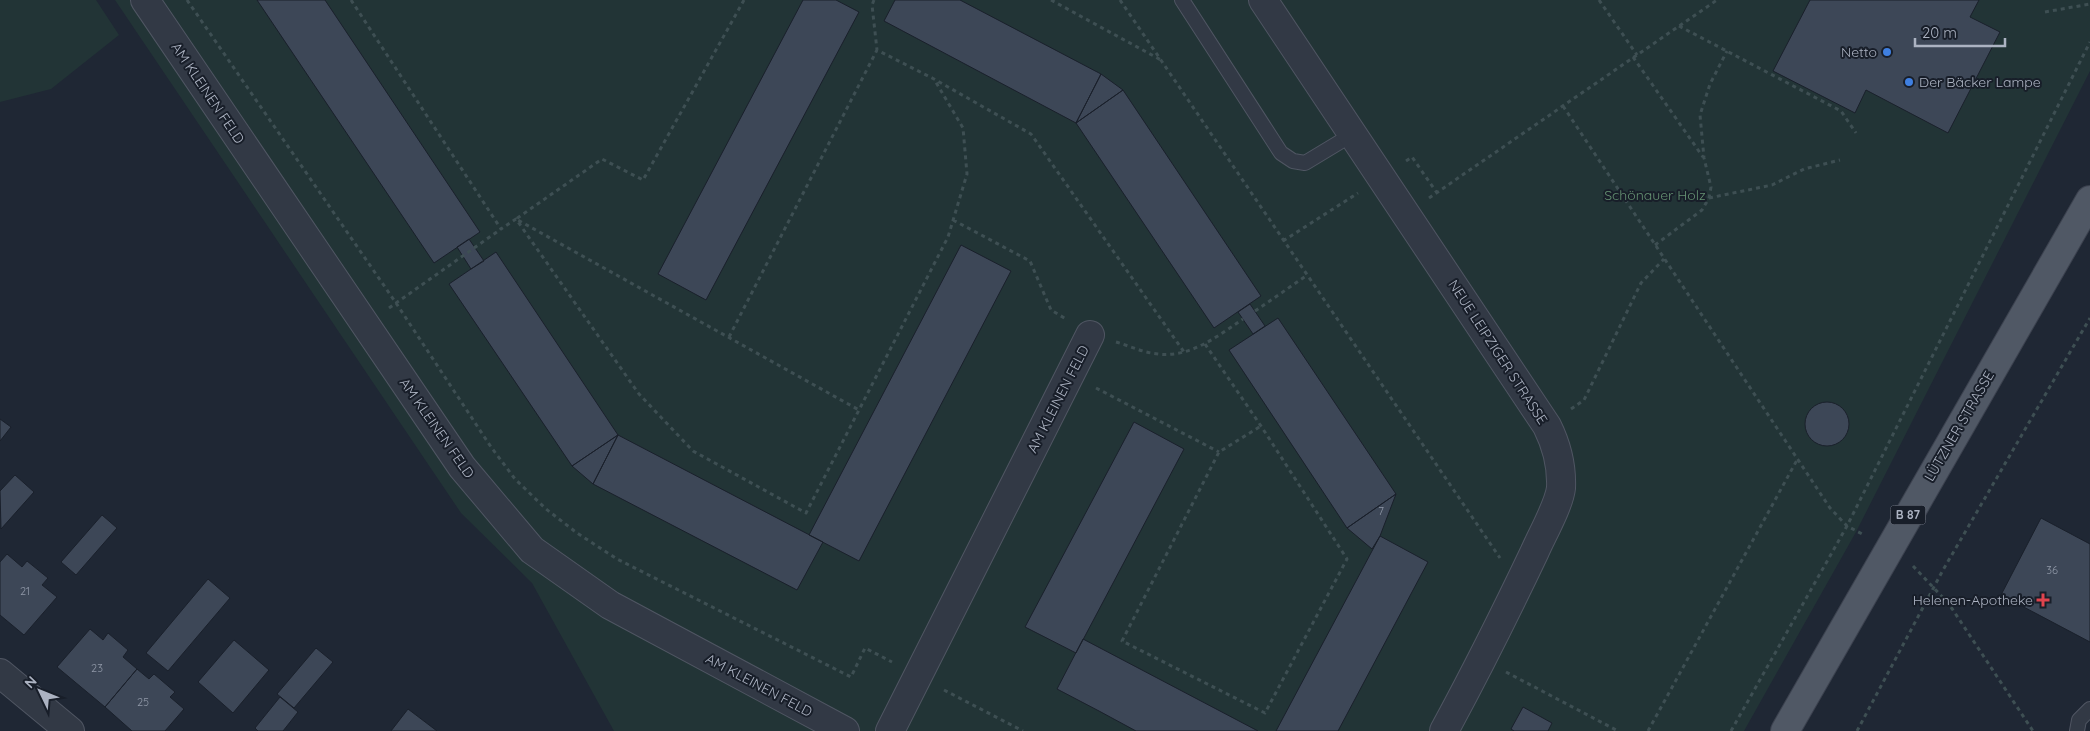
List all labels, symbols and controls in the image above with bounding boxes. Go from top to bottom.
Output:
scale bar [1915,15,2005,47]
text: 20 m [1922,23,1957,42]
street label: AM KLEINEN FELD [167,39,249,147]
place label: Netto [1841,43,1877,61]
marker: Netto [1881,46,1893,58]
place label: Der Bäcker Lampe [1919,73,2041,91]
marker: Der Bäcker Lampe [1903,76,1915,88]
park label: Schönauer Holz [1604,186,1706,204]
street label: NEUE LEIPZIGER STRASSE [1444,276,1552,428]
street label: AM KLEINEN FELD [1023,342,1093,456]
street label: LÜTZNER STRASSE [1920,368,1998,484]
street label: AM KLEINEN FELD [396,374,478,482]
house number: 7 [1378,504,1384,518]
road number: B 87 [1890,506,1926,524]
house number: 36 [2046,563,2058,577]
house number: 21 [20,584,30,598]
place label: Helenen-Apotheke [1913,591,2033,609]
marker: Helenen-Apotheke [2037,594,2049,606]
street label: AM KLEINEN FELD [703,649,815,721]
house number: 23 [91,661,103,675]
north arrow [15,666,65,716]
text: N [20,672,41,692]
house number: 25 [137,695,149,709]

